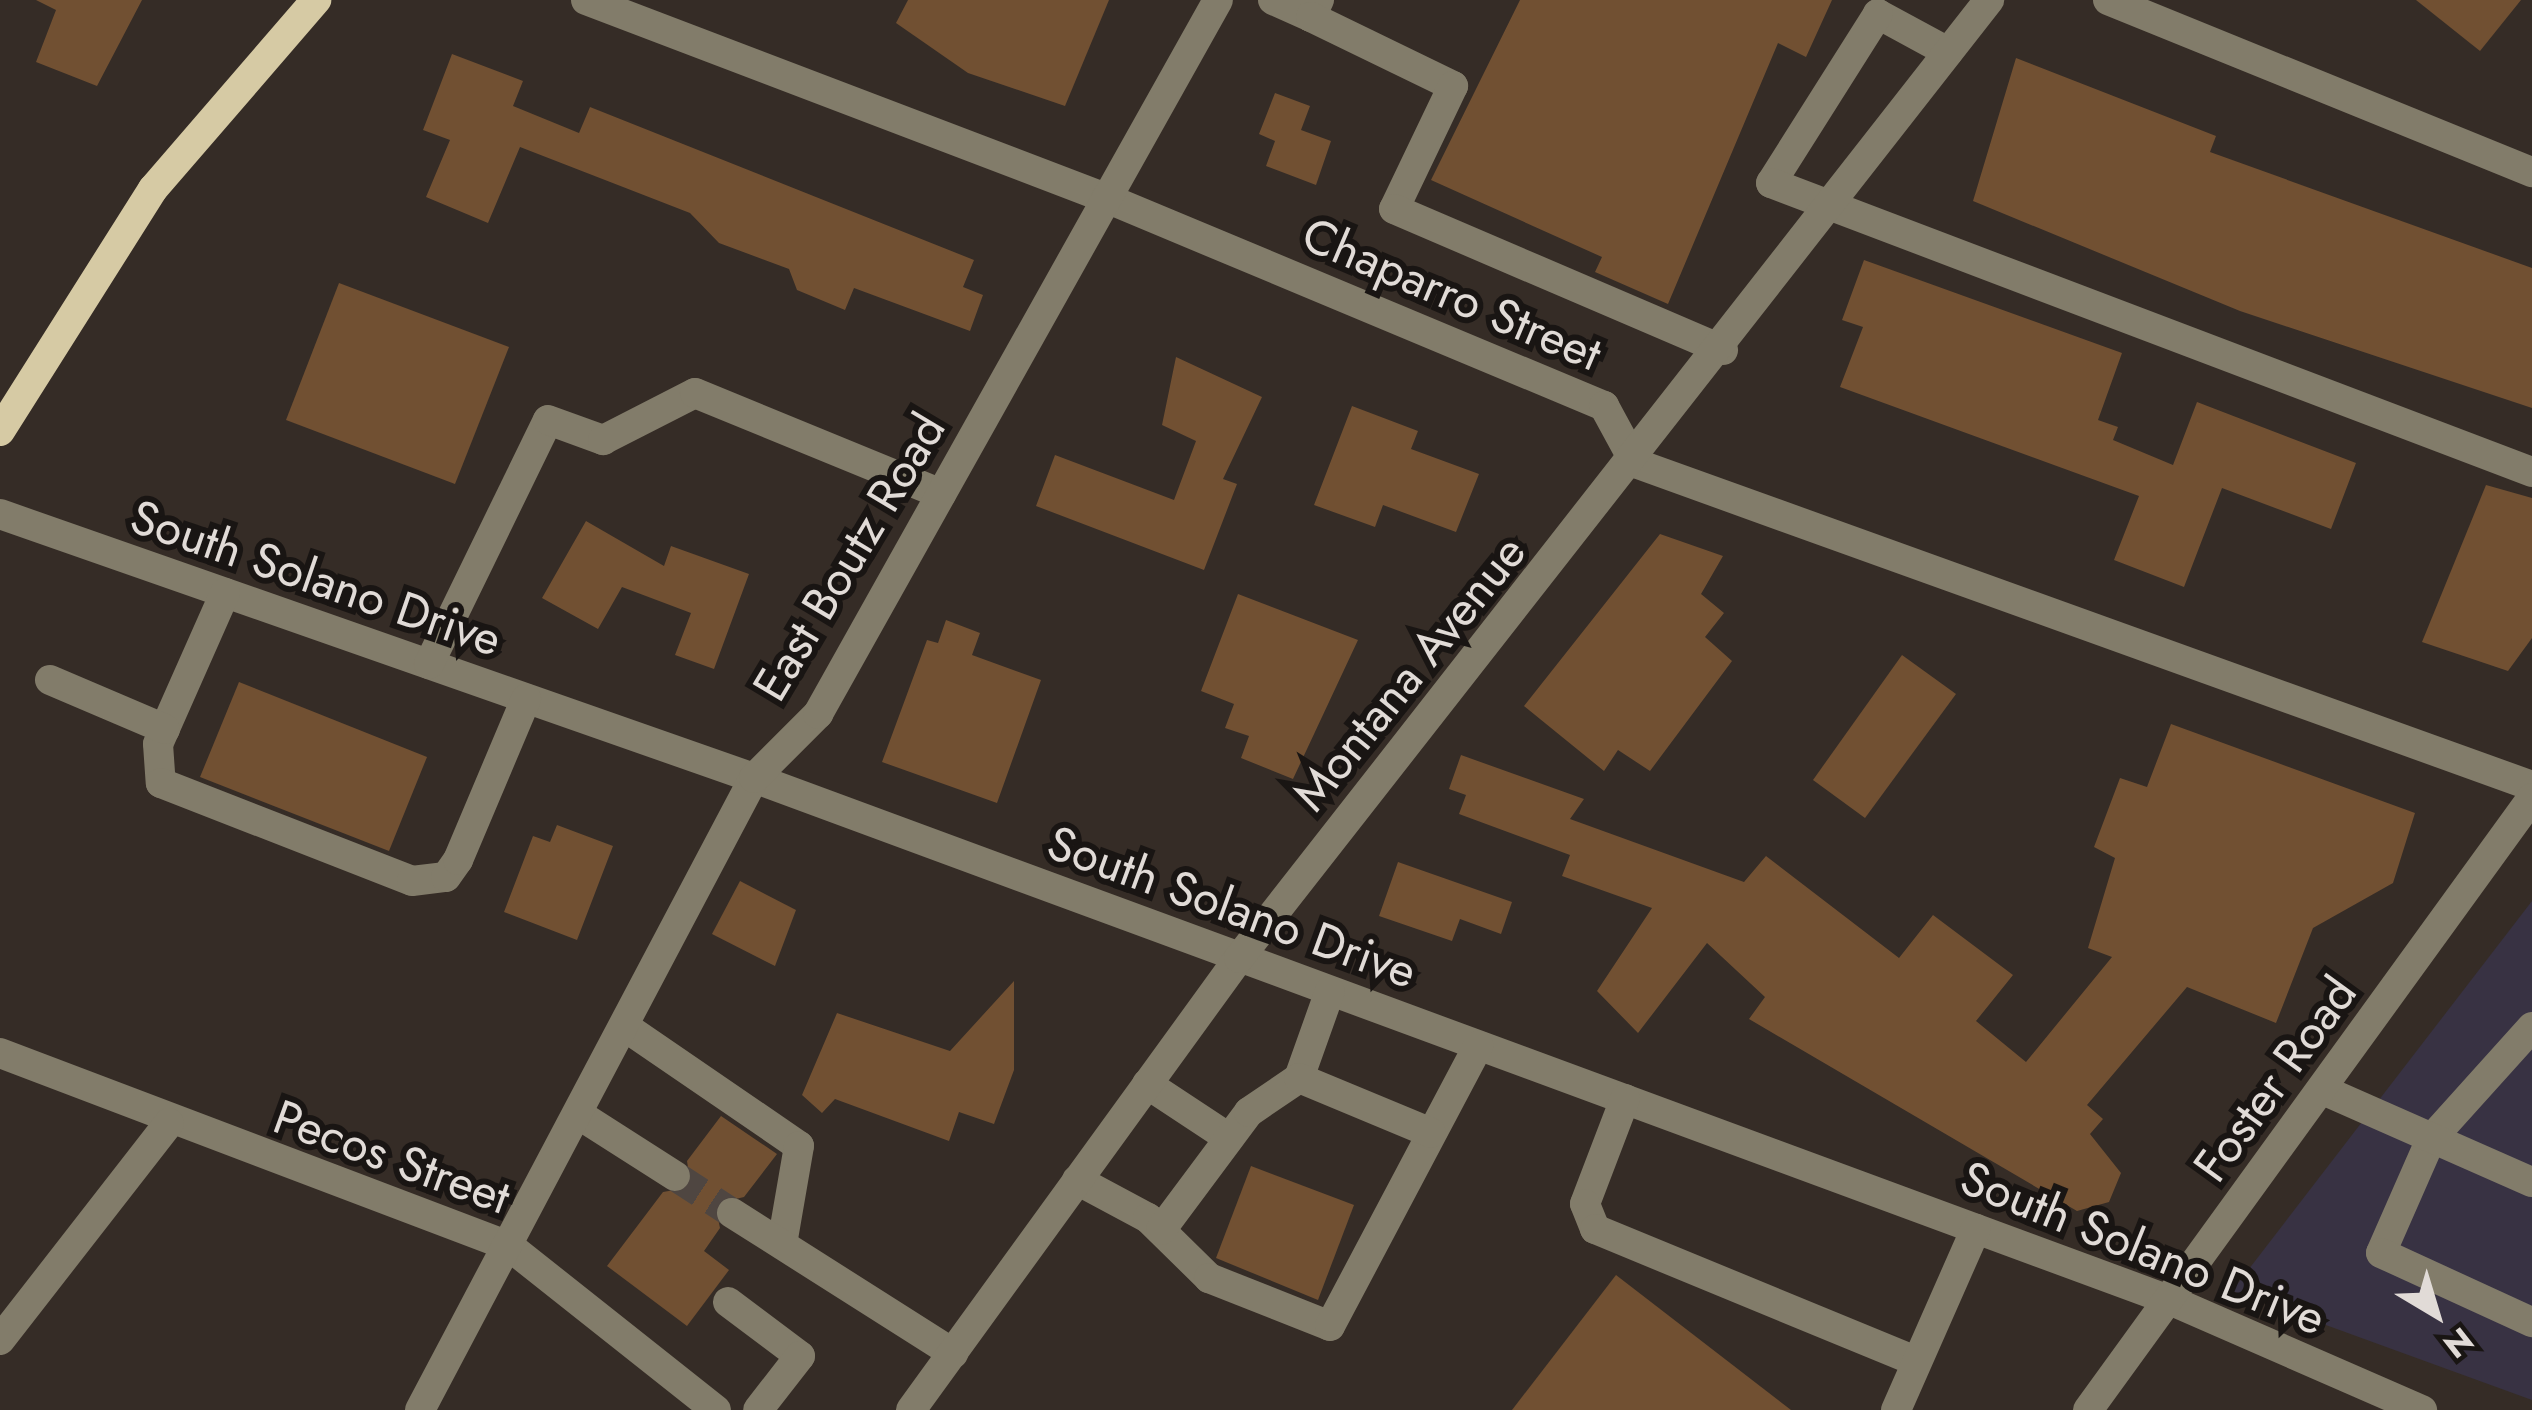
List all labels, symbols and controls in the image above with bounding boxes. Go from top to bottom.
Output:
street label: Chaparro Street [1294,205,1610,383]
street label: East Boutz Road [741,403,957,711]
street label: South Solano Drive [123,488,509,668]
street label: Montana Avenue [1281,524,1537,822]
street label: South Solano Drive [1040,814,1424,1000]
street label: Foster Road [2182,965,2368,1193]
street label: Pecos Street [266,1088,518,1226]
street label: South Solano Drive [1952,1149,2334,1347]
north arrow [2376,1254,2496,1374]
text: N [2434,1316,2483,1369]

